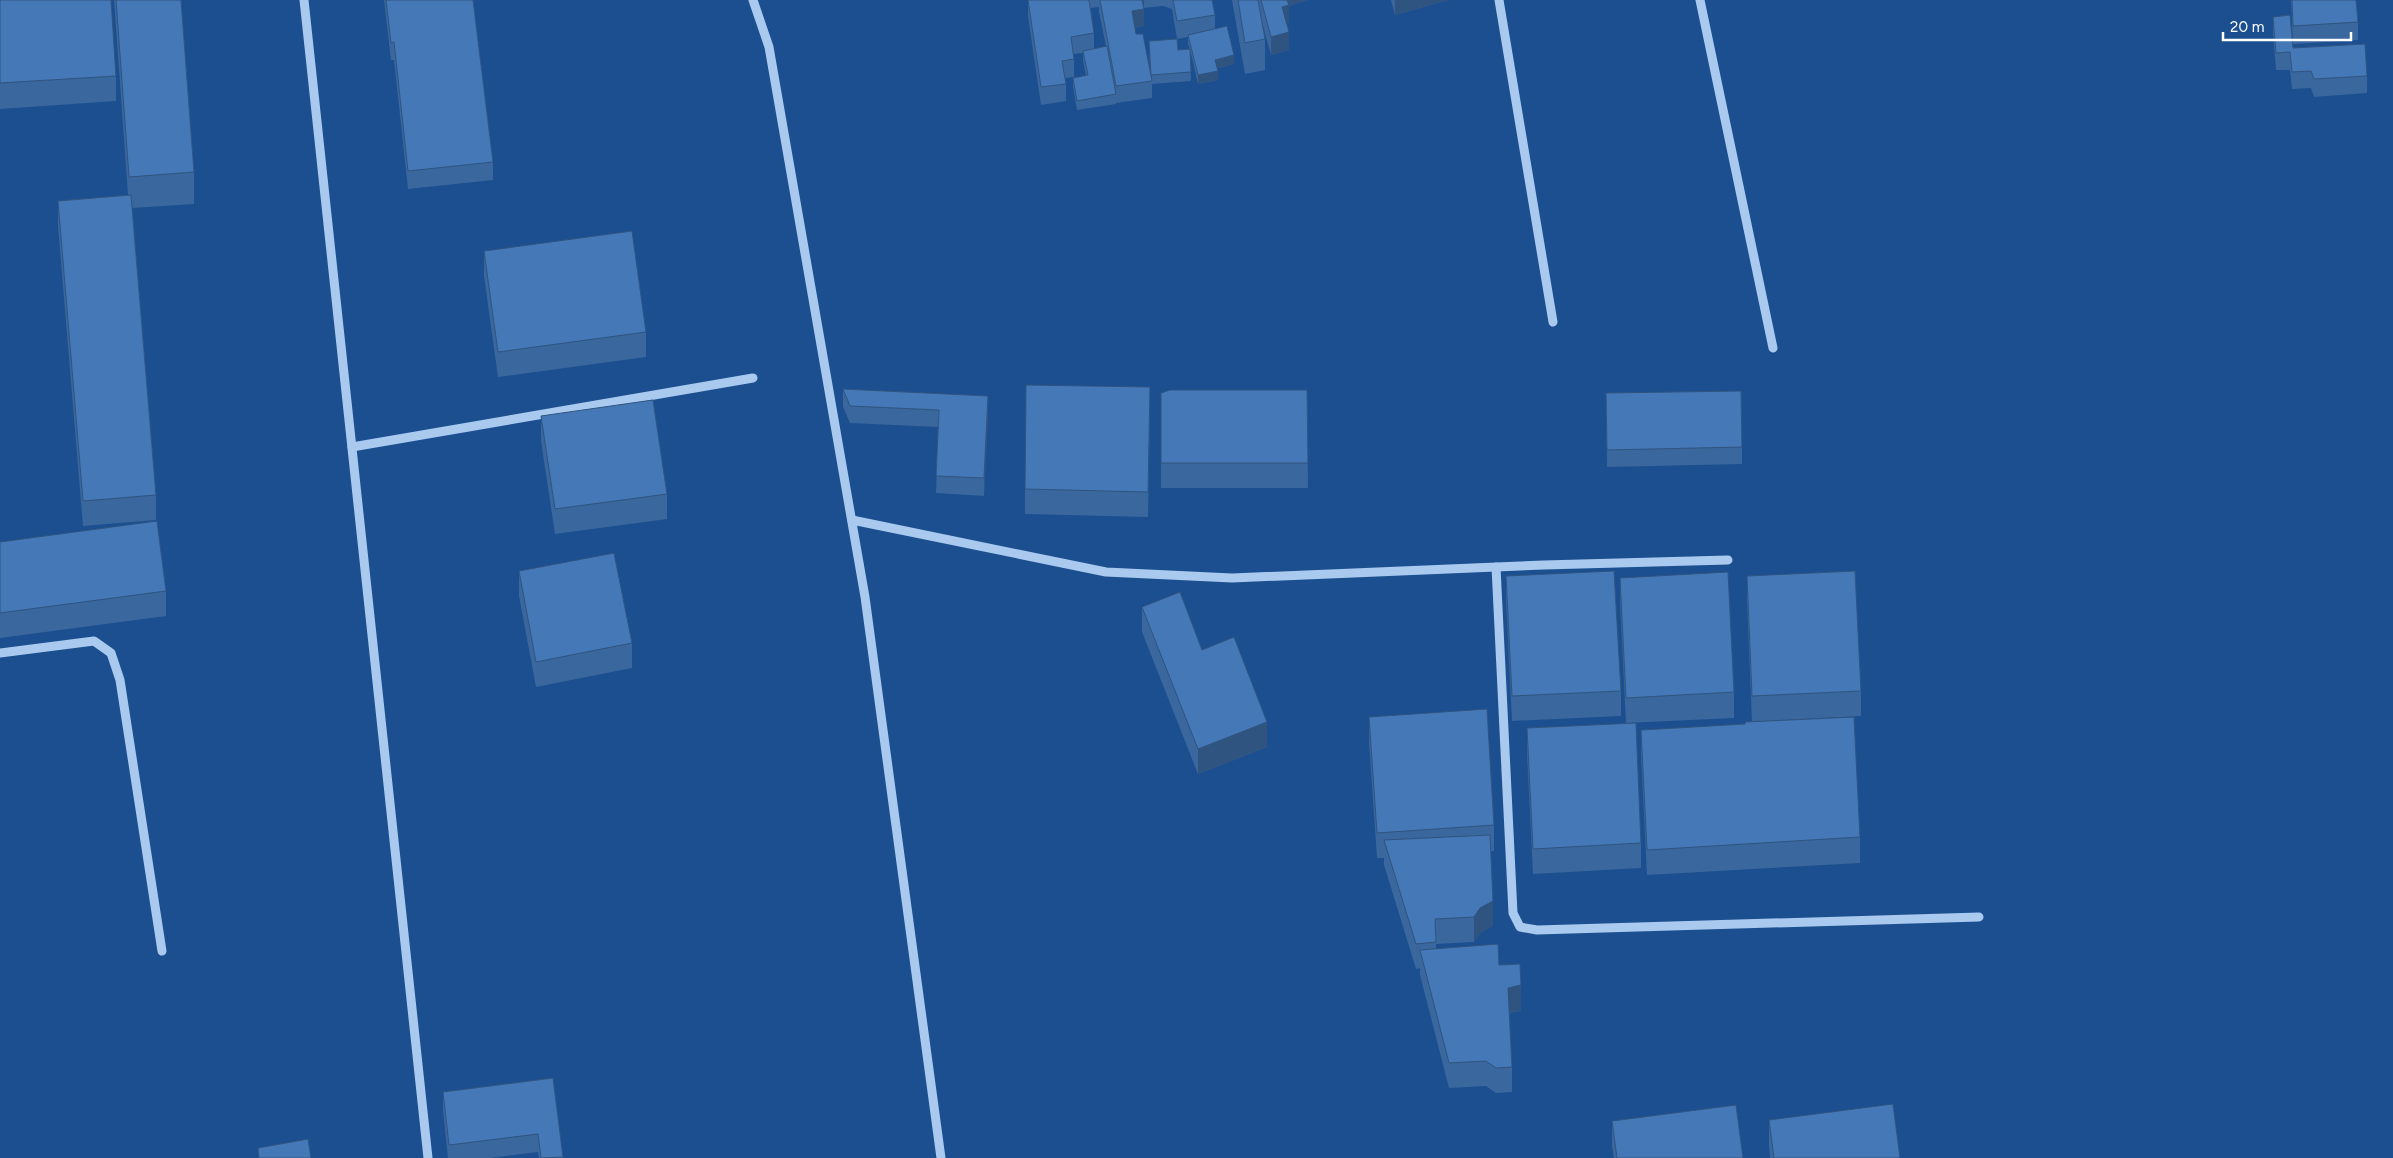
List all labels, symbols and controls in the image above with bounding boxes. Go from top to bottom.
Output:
scale bar [2223,10,2350,42]
text: 20 m [2230,18,2264,36]

